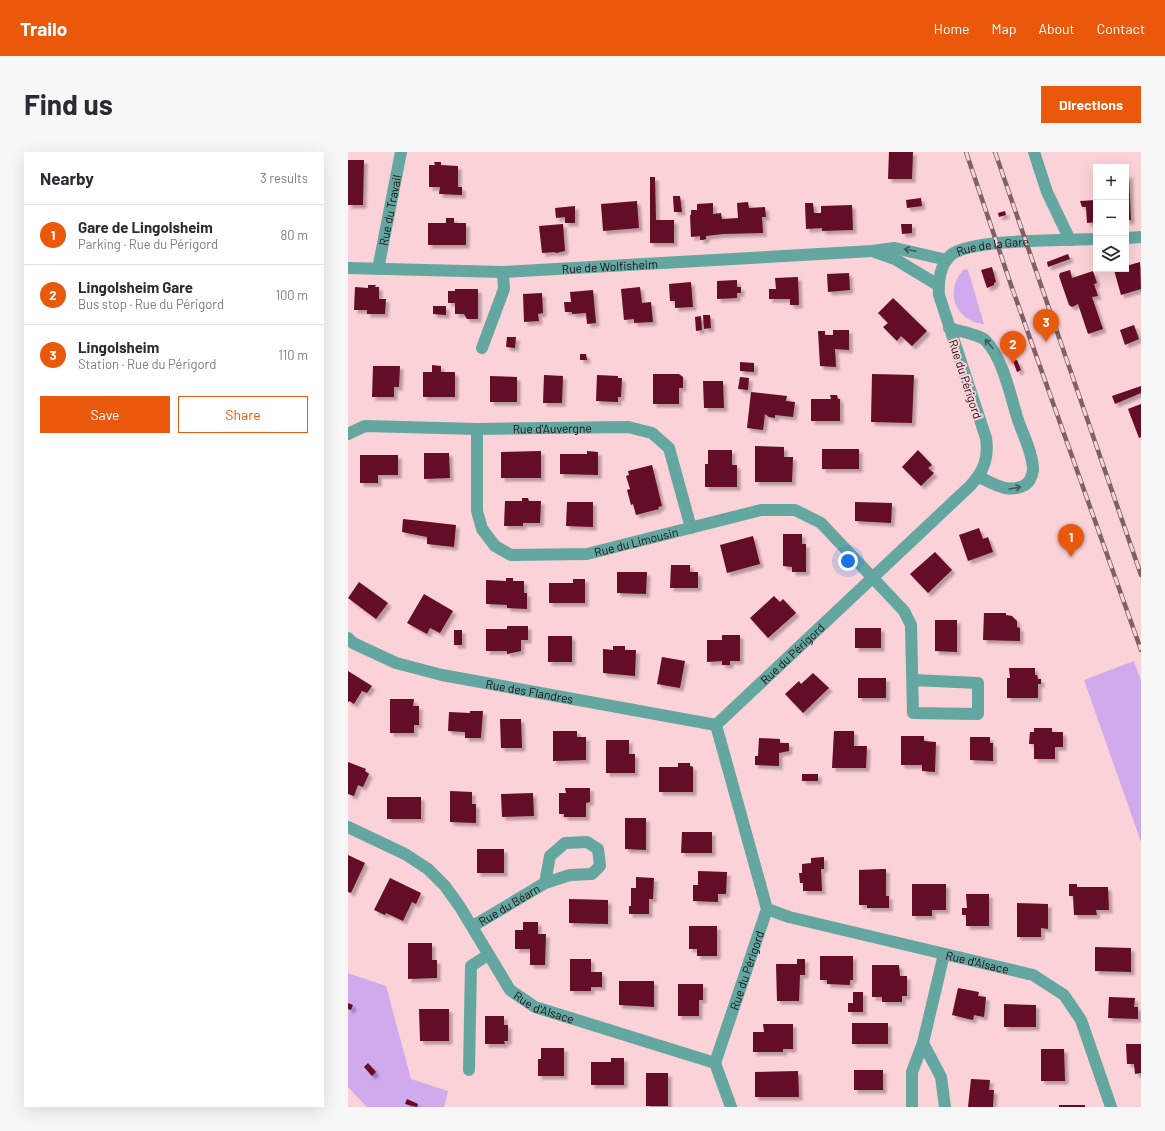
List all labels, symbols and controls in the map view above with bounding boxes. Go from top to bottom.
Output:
text: Trailo [20,17,67,40]
text: Home [934,20,970,37]
text: Map [992,20,1016,37]
text: About [1038,20,1075,37]
text: Contact [1097,20,1145,37]
button: Directions [1041,86,1141,123]
text: Find us [24,87,113,121]
map controls [1093,164,1129,272]
button: + [1093,164,1129,200]
text: Nearby [40,168,94,188]
text: 3 results [260,170,308,186]
street label: Rue du Travail [376,173,403,247]
button: − [1093,200,1129,236]
text: Gare de Lingolsheim [78,218,213,236]
text: 1 [51,227,55,243]
text: 80 m [281,227,308,243]
street label: Rue de la Gare [954,234,1029,258]
text: Parking · Rue du Périgord [78,236,218,252]
button: layers [1093,236,1129,272]
one-way arrow [904,246,917,254]
street label: Rue de Wolfisheim [561,256,658,276]
text: Lingolsheim Gare [78,278,193,296]
text: 2 [49,287,57,303]
text: 100 m [275,287,308,303]
text: Bus stop · Rue du Périgord [78,296,224,312]
pin: 3 [1033,309,1059,342]
pin: 2 [1000,331,1026,364]
text: Lingolsheim [78,338,159,356]
street label: Rue du Périgord [947,338,985,420]
one-way arrow [984,339,993,350]
text: 3 [49,347,57,363]
text: 110 m [278,347,308,363]
text: Station · Rue du Périgord [78,356,216,372]
button: Save [40,396,170,433]
button: Share [178,396,308,433]
street label: Rue d'Auvergne [513,420,592,436]
one-way arrow [1008,484,1021,492]
street label: Rue du Limousin [593,524,679,559]
pin: 1 [1058,524,1084,557]
your location [838,551,858,571]
street label: Rue du Périgord [757,620,827,687]
street label: Rue des Flandres [485,676,575,706]
street label: Rue du Béarn [476,881,542,928]
street label: Rue du Périgord [727,929,766,1012]
street label: Rue d'Alsace [944,947,1010,976]
street label: Rue d'Alsace [511,988,576,1026]

